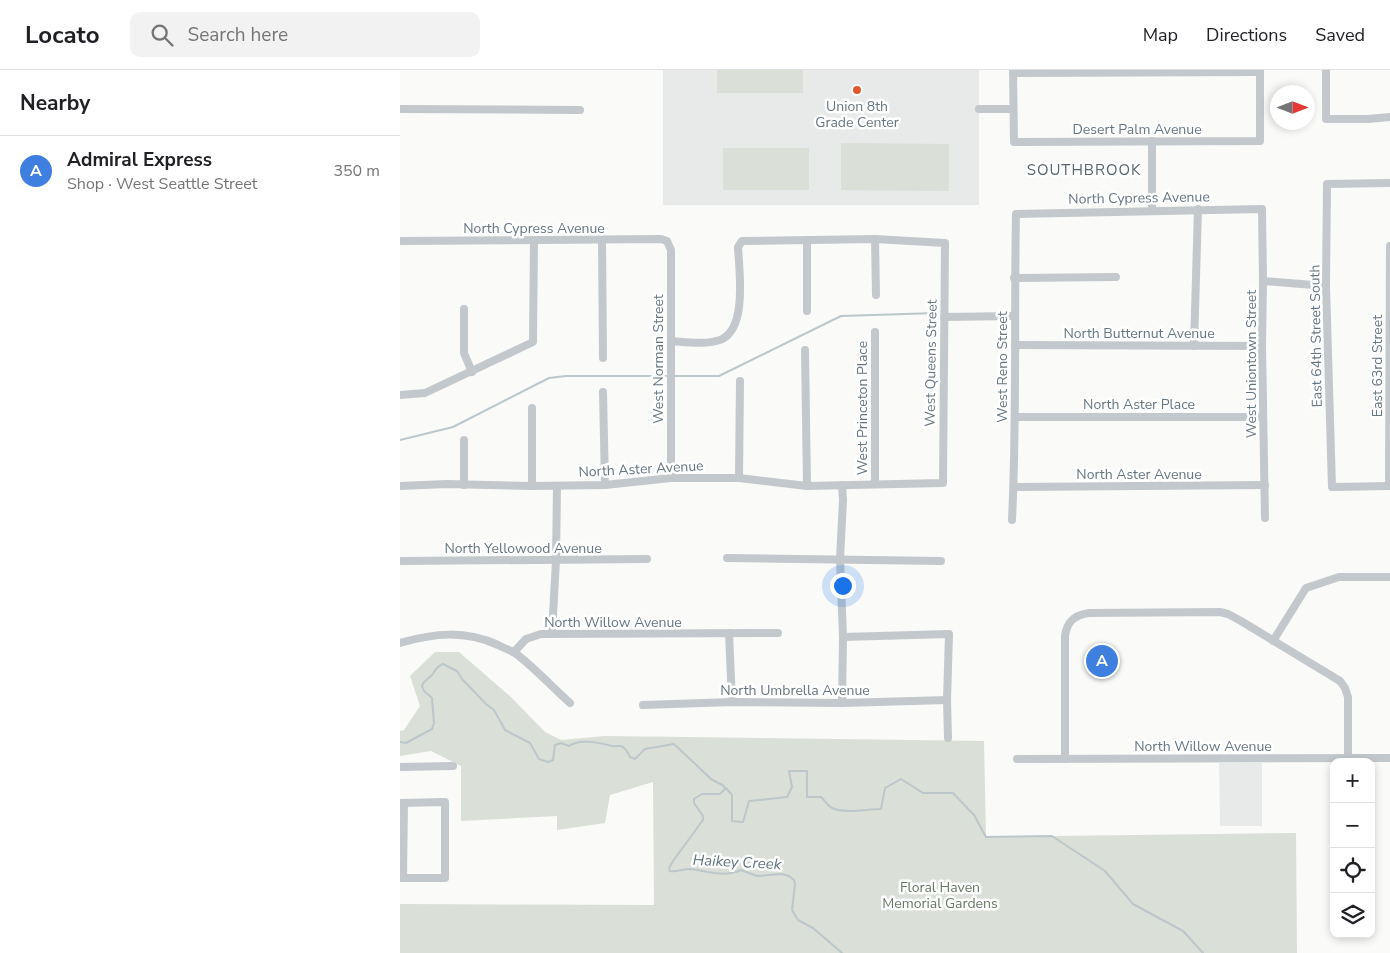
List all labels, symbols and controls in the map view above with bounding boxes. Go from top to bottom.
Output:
search box [130,12,480,57]
text: Locato [25,19,100,51]
icon: search [148,21,176,49]
text: Search here [188,22,288,48]
text: Map [1143,23,1178,47]
text: Directions [1206,23,1287,47]
text: Saved [1315,23,1365,47]
marker: Union 8th Grade Center [851,84,863,96]
north arrow [1270,85,1315,130]
text: Nearby [20,89,90,117]
place label: Union 8th Grade Center [815,97,899,132]
street label: Desert Palm Avenue [1072,120,1202,139]
text: Admiral Express [67,147,212,173]
text: A [30,160,42,182]
text: 350 m [333,160,380,182]
district label: SOUTHBROOK [1027,160,1141,180]
text: Shop · West Seattle Street [67,173,257,195]
street label: North Cypress Avenue [1068,187,1210,209]
street label: North Cypress Avenue [463,219,605,238]
street label: East 64th Street South [1305,264,1327,408]
street label: West Uniontown Street [1242,290,1261,438]
street label: West Norman Street [649,294,668,424]
street label: West Queens Street [920,299,942,427]
street label: West Reno Street [993,311,1012,423]
street label: East 63rd Street [1368,315,1387,417]
street label: North Butternut Avenue [1063,324,1215,343]
street label: West Princeton Place [853,341,872,475]
street label: North Aster Place [1083,395,1195,414]
street label: North Aster Avenue [578,456,704,482]
street label: North Aster Avenue [1076,465,1202,484]
street label: North Yellowood Avenue [444,539,602,558]
your location [830,573,856,599]
street label: North Willow Avenue [544,613,682,632]
pin: A [1086,642,1118,680]
street label: North Umbrella Avenue [720,681,870,700]
street label: North Willow Avenue [1134,737,1272,756]
map controls [1330,758,1375,938]
button: + [1330,758,1375,803]
button: − [1330,803,1375,848]
button: locate [1330,848,1375,893]
water label: Haikey Creek [692,850,782,874]
park label: Floral Haven Memorial Gardens [882,878,998,913]
button: layers [1330,893,1375,938]

